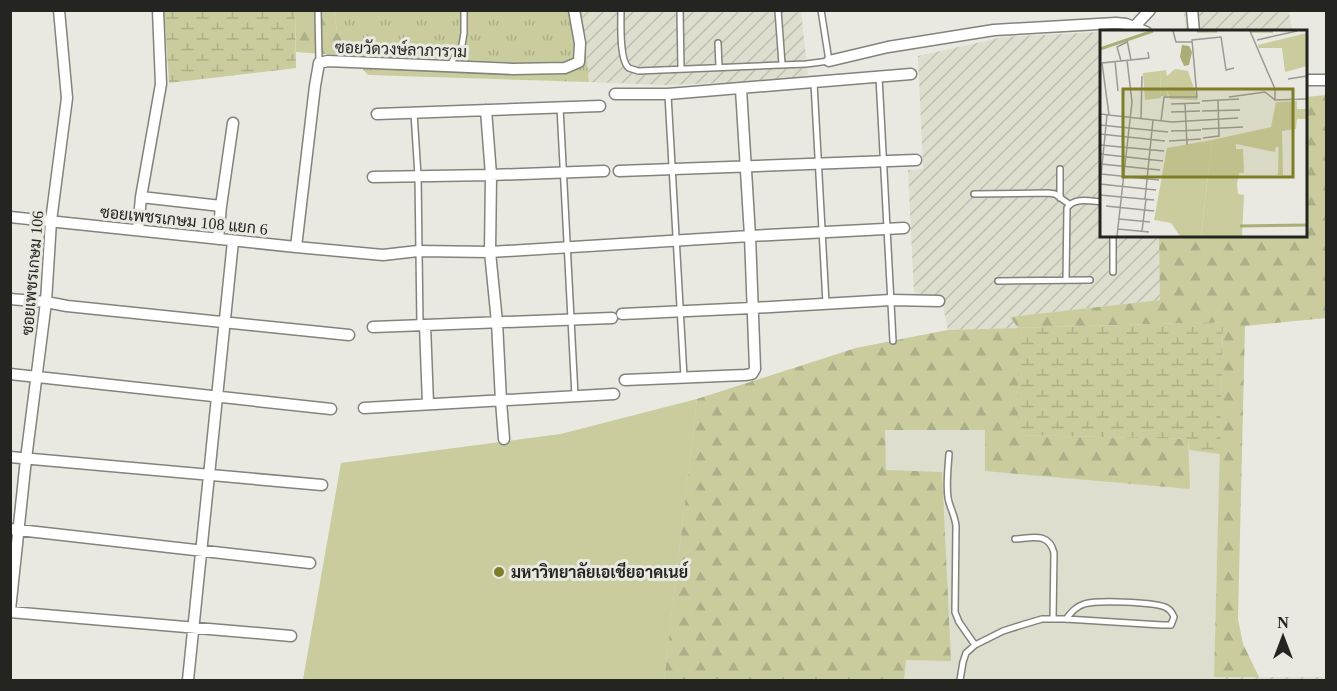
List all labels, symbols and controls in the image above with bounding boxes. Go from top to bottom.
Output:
inset map [1100,30,1307,237]
street label: ซอยวัดวงษ์ลาภาราม [335,35,468,60]
street label: ซอยเพชรเกษม 108 แยก 6 [99,203,269,238]
street label: ซอยเพชรเกษม 106 [19,210,46,336]
place label: มหาวิทยาลัยเอเชียอาคเนย์ [511,561,689,581]
marker: มหาวิทยาลัยเอเชียอาคเนย์ [492,565,506,579]
north arrow [1253,607,1313,667]
text: N [1277,614,1289,631]

